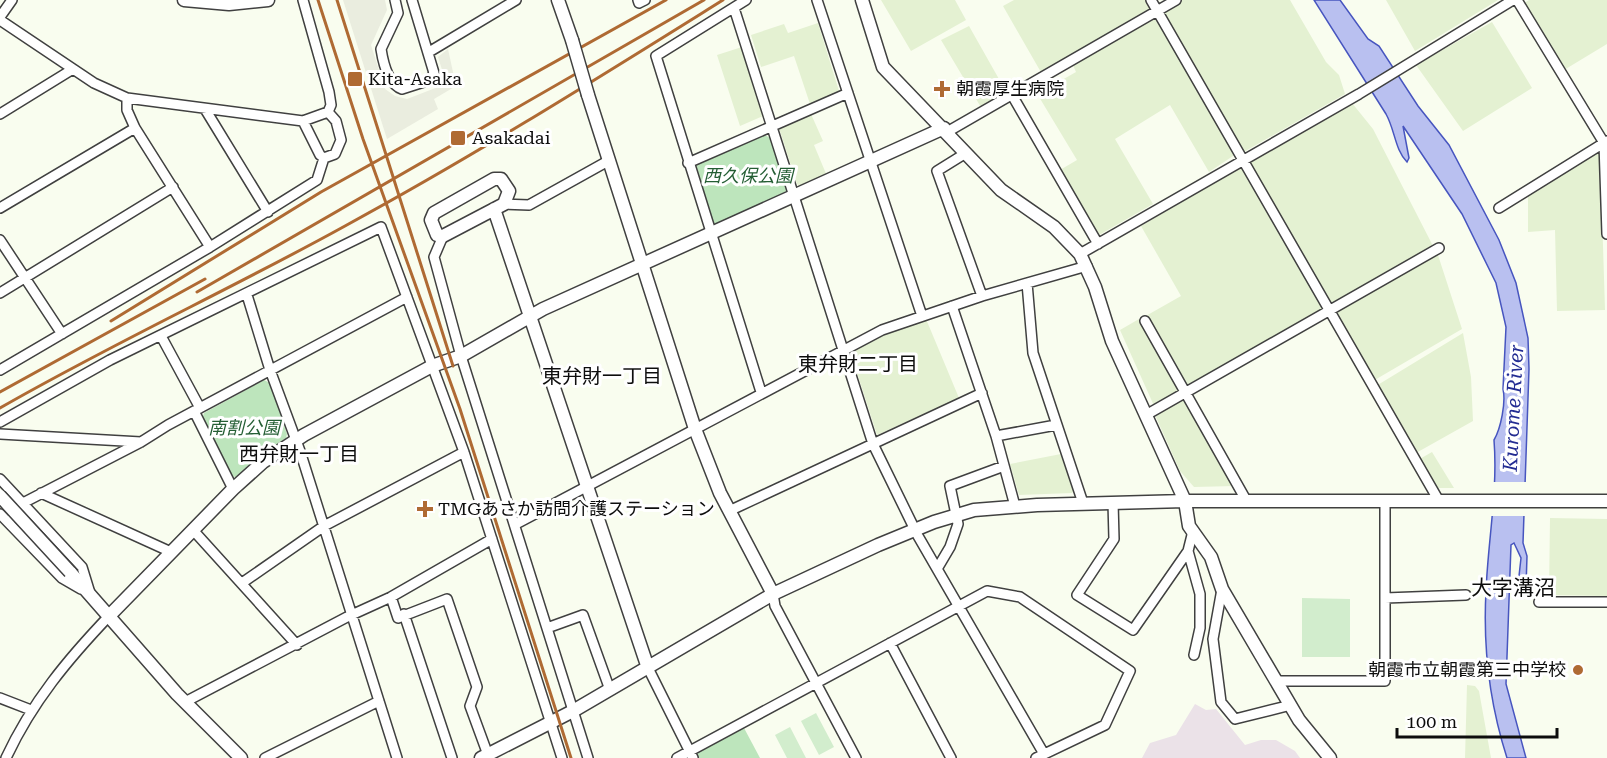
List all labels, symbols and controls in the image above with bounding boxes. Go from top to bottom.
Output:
place label: Kita-Asaka [368,68,462,89]
marker: Kita-Asaka [346,70,364,88]
place label: 朝霞厚生病院 [956,78,1064,99]
marker: 朝霞厚生病院 [933,80,951,98]
place label: Asakadai [472,127,551,148]
marker: Asakadai [449,129,467,147]
park label: 西久保公園 [703,165,796,186]
water label: Kurome River [1498,343,1528,473]
district label: 東弁財二丁目 [798,352,918,376]
district label: 東弁財一丁目 [542,364,662,388]
park label: 南割公園 [208,417,283,438]
district label: 西弁財一丁目 [239,442,359,466]
place label: TMGあさか訪問介護ステーション [438,498,715,519]
marker: TMGあさか訪問介護ステーション [416,500,434,518]
district label: 大字溝沼 [1471,576,1555,600]
place label: 朝霞市立朝霞第三中学校 [1368,659,1566,680]
marker: 朝霞市立朝霞第三中学校 [1571,663,1585,677]
scale bar [1397,701,1558,739]
text: 100 m [1406,711,1457,732]

